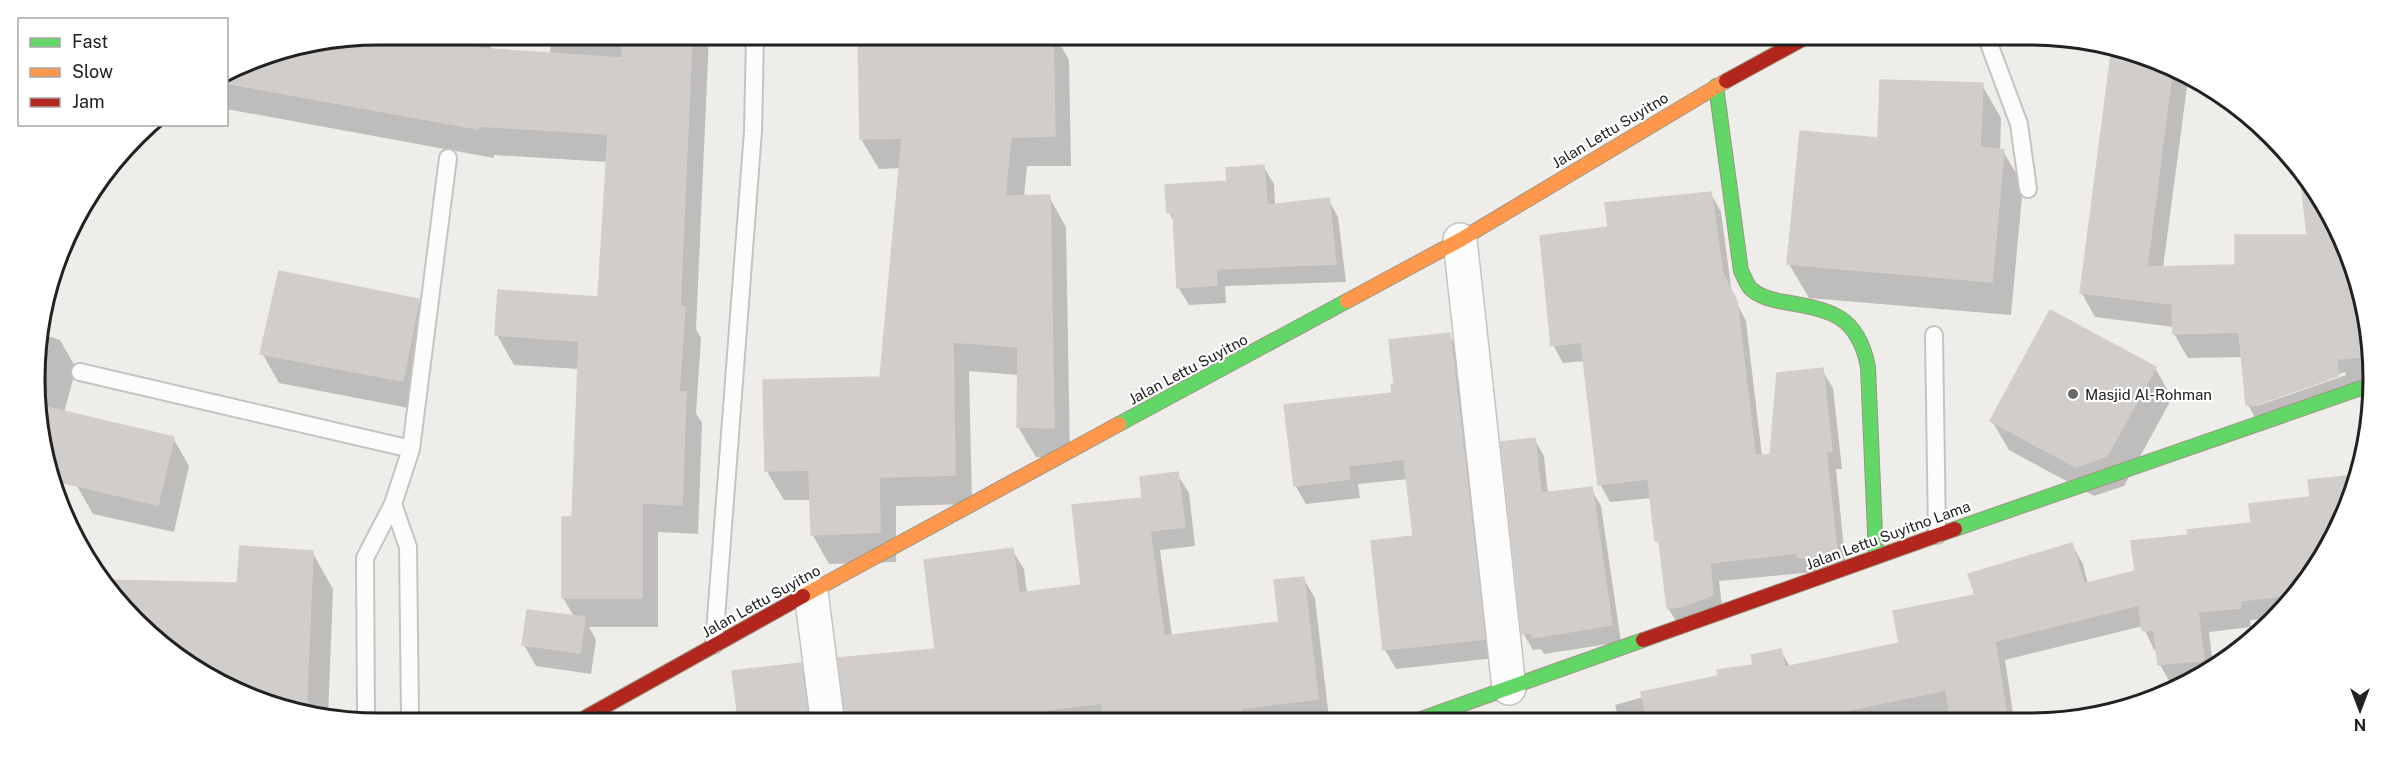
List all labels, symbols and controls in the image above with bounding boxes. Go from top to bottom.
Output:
legend [18,18,228,126]
text: Fast [72,31,108,52]
text: Slow [72,61,113,82]
street label: Jalan Lettu Suyitno [1549,89,1671,171]
text: Jam [72,91,105,112]
street label: Jalan Lettu Suyitno [1126,330,1250,408]
place label: Masjid Al-Rohman [2085,386,2212,403]
marker: Masjid Al-Rohman [2066,387,2080,401]
street label: Jalan Lettu Suyitno Lama [1803,497,1973,573]
street label: Jalan Lettu Suyitno [699,561,823,641]
north arrow [2330,680,2390,740]
text: N [2354,715,2366,734]

